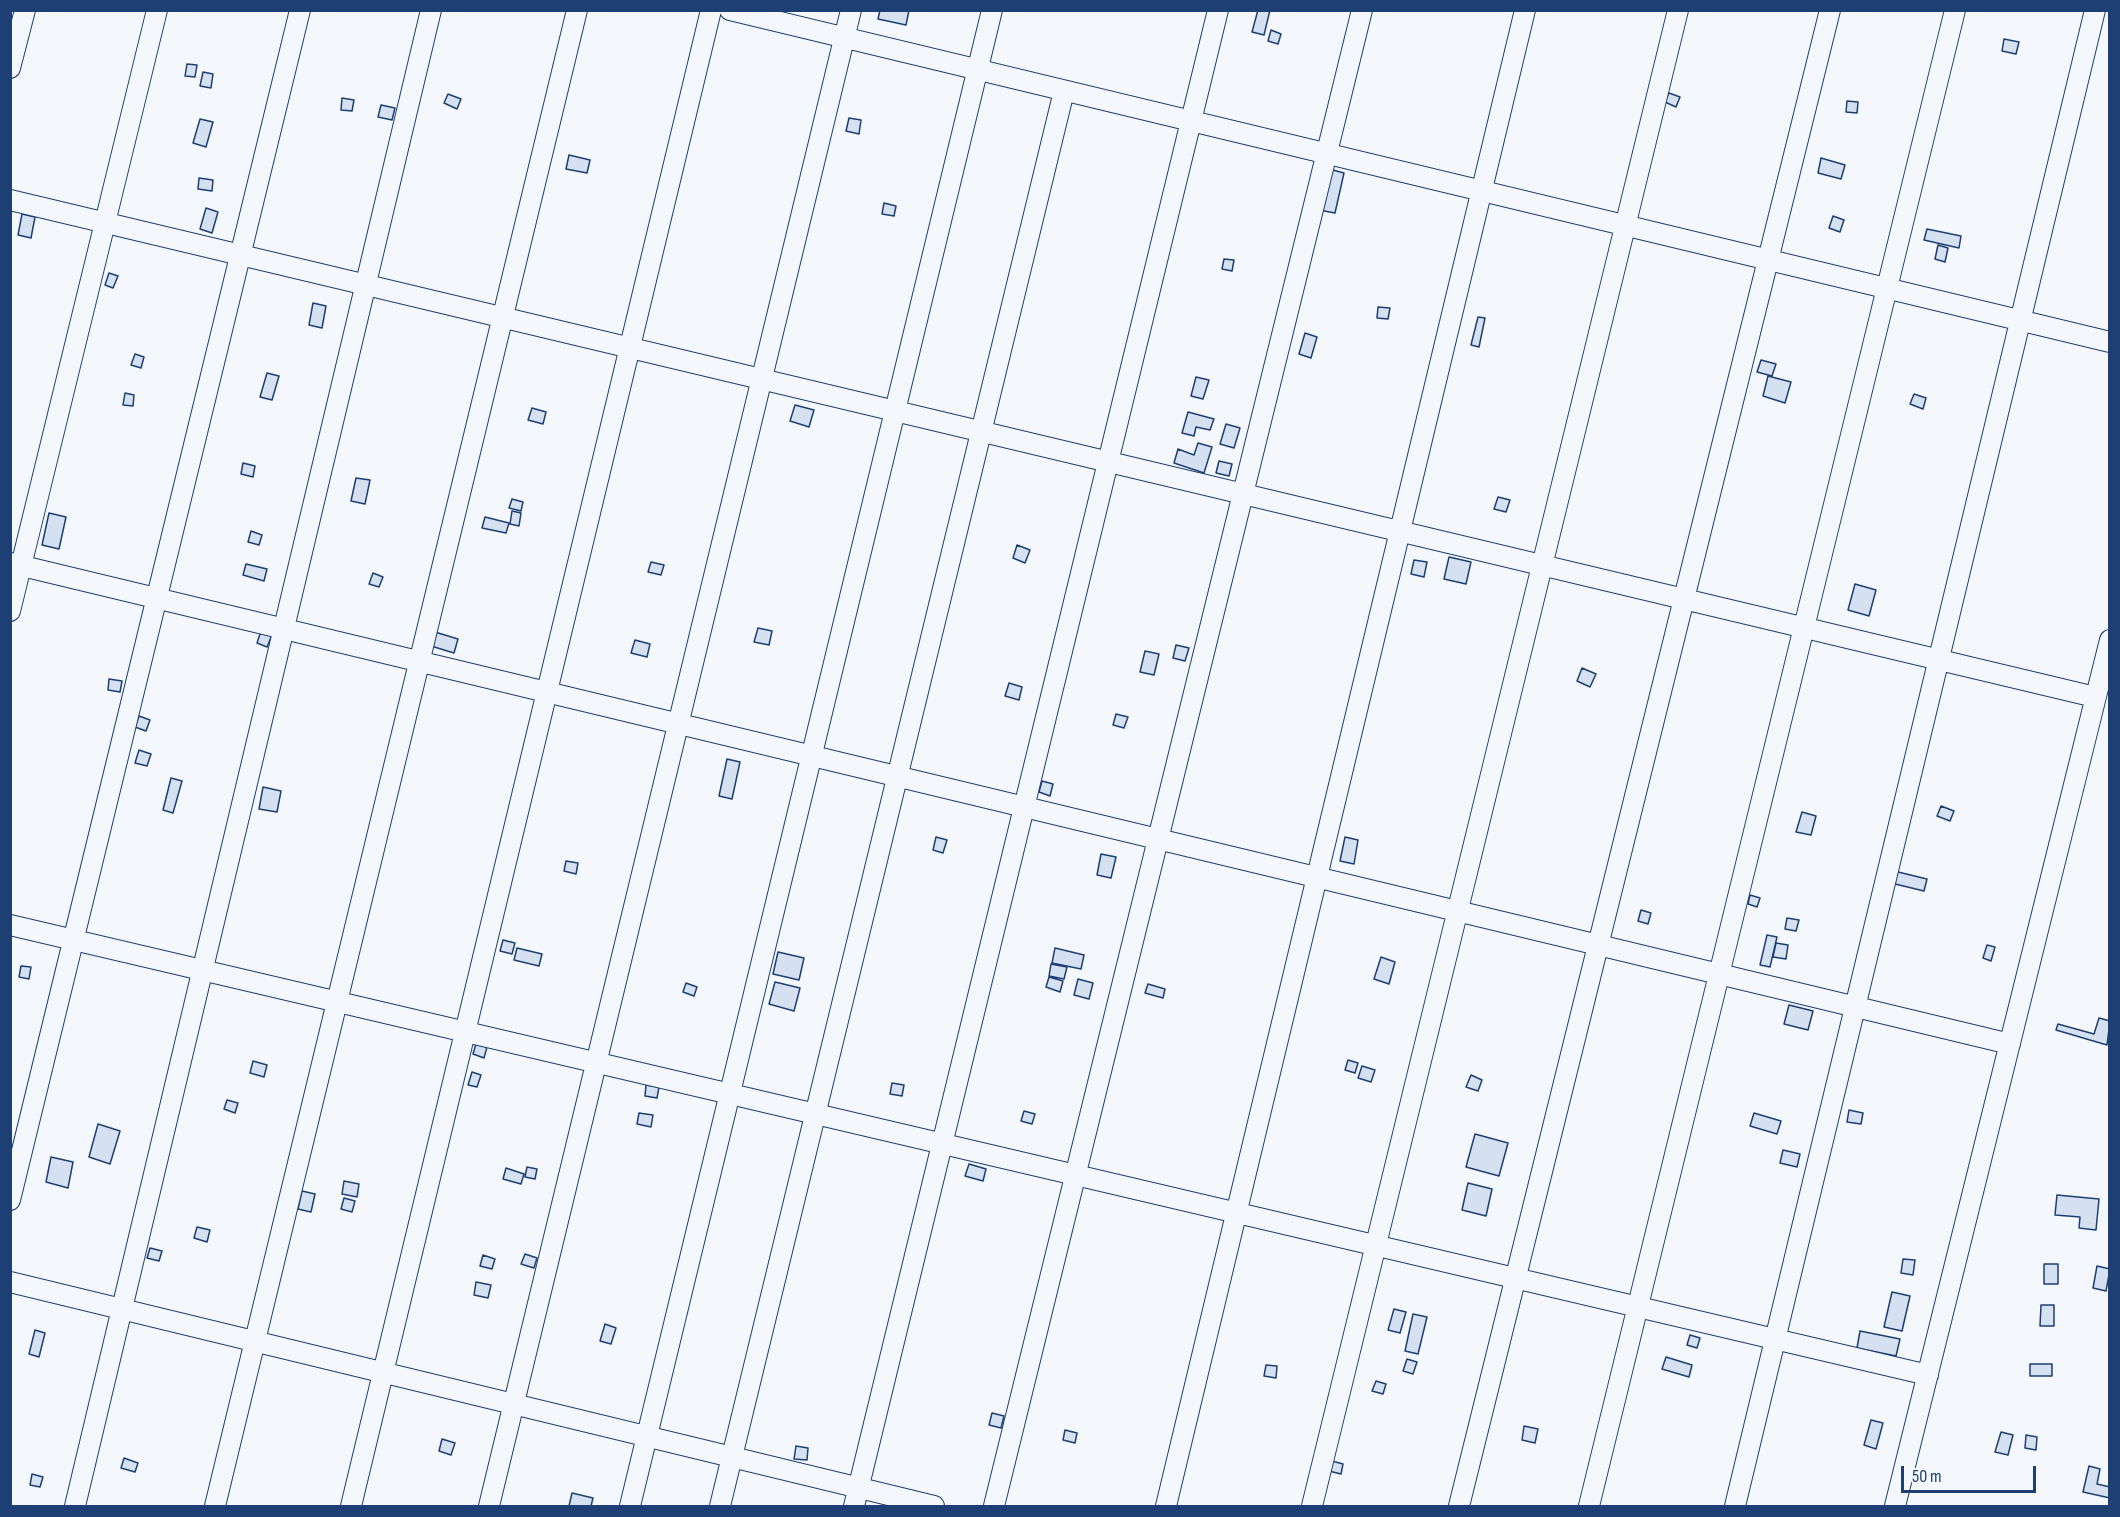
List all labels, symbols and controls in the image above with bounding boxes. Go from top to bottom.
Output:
scale bar [1904,1454,2039,1492]
text: 50 m [1912,1466,1942,1487]

